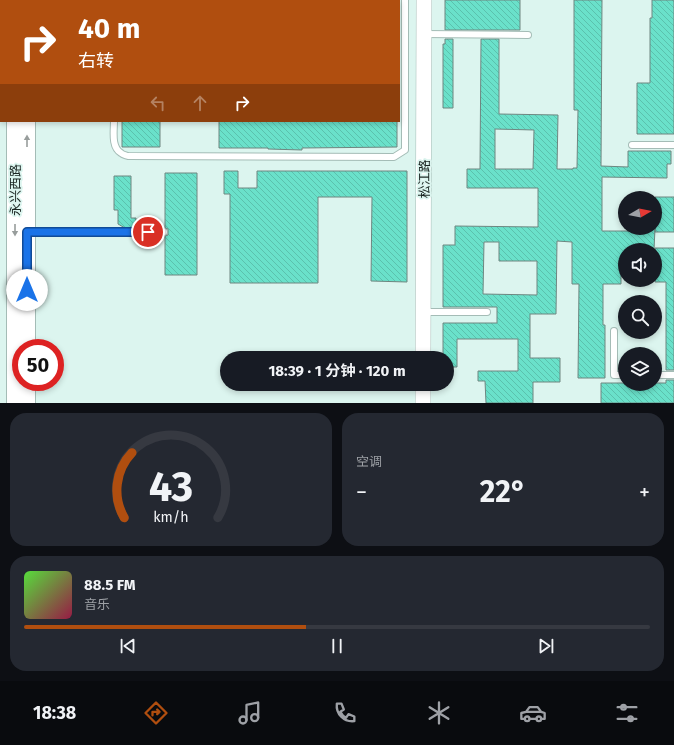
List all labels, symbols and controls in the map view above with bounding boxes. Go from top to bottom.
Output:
text: 40 m [78,12,141,45]
icon: right [12,16,64,68]
text: 右转 [78,50,114,72]
icon: left [147,92,169,114]
icon: ahead [189,92,211,114]
icon: right [231,92,253,114]
one-way arrow [24,134,30,147]
street label: 松江路 [417,159,432,199]
street label: 永兴西路 [8,164,23,216]
north arrow [618,191,662,235]
map controls [618,191,662,391]
pin [131,215,165,249]
icon: arrive [137,221,159,243]
one-way arrow [12,224,18,237]
button: sound [618,243,662,287]
position arrow [6,269,48,311]
button: search [618,295,662,339]
speed limit sign: 50 [12,339,64,391]
button: layers [618,347,662,391]
text: 18:39 · 1 分钟 · 120 m [268,362,406,380]
text: 空调 [356,454,382,469]
text: 43 [149,461,193,511]
text: 22° [480,474,526,510]
text: − [356,479,367,506]
text: + [639,479,650,506]
text: km/h [153,508,189,525]
text: 88.5 FM [84,576,135,594]
text: 音乐 [84,597,110,612]
icon: previous [117,635,139,657]
icon: pause [326,635,348,657]
icon: next [535,635,557,657]
icon: directions [142,699,170,727]
icon: music [236,699,264,727]
icon: phone [331,699,359,727]
icon: climate [425,699,453,727]
icon: car [519,699,547,727]
icon: filters [613,699,641,727]
text: 18:38 [33,702,76,724]

